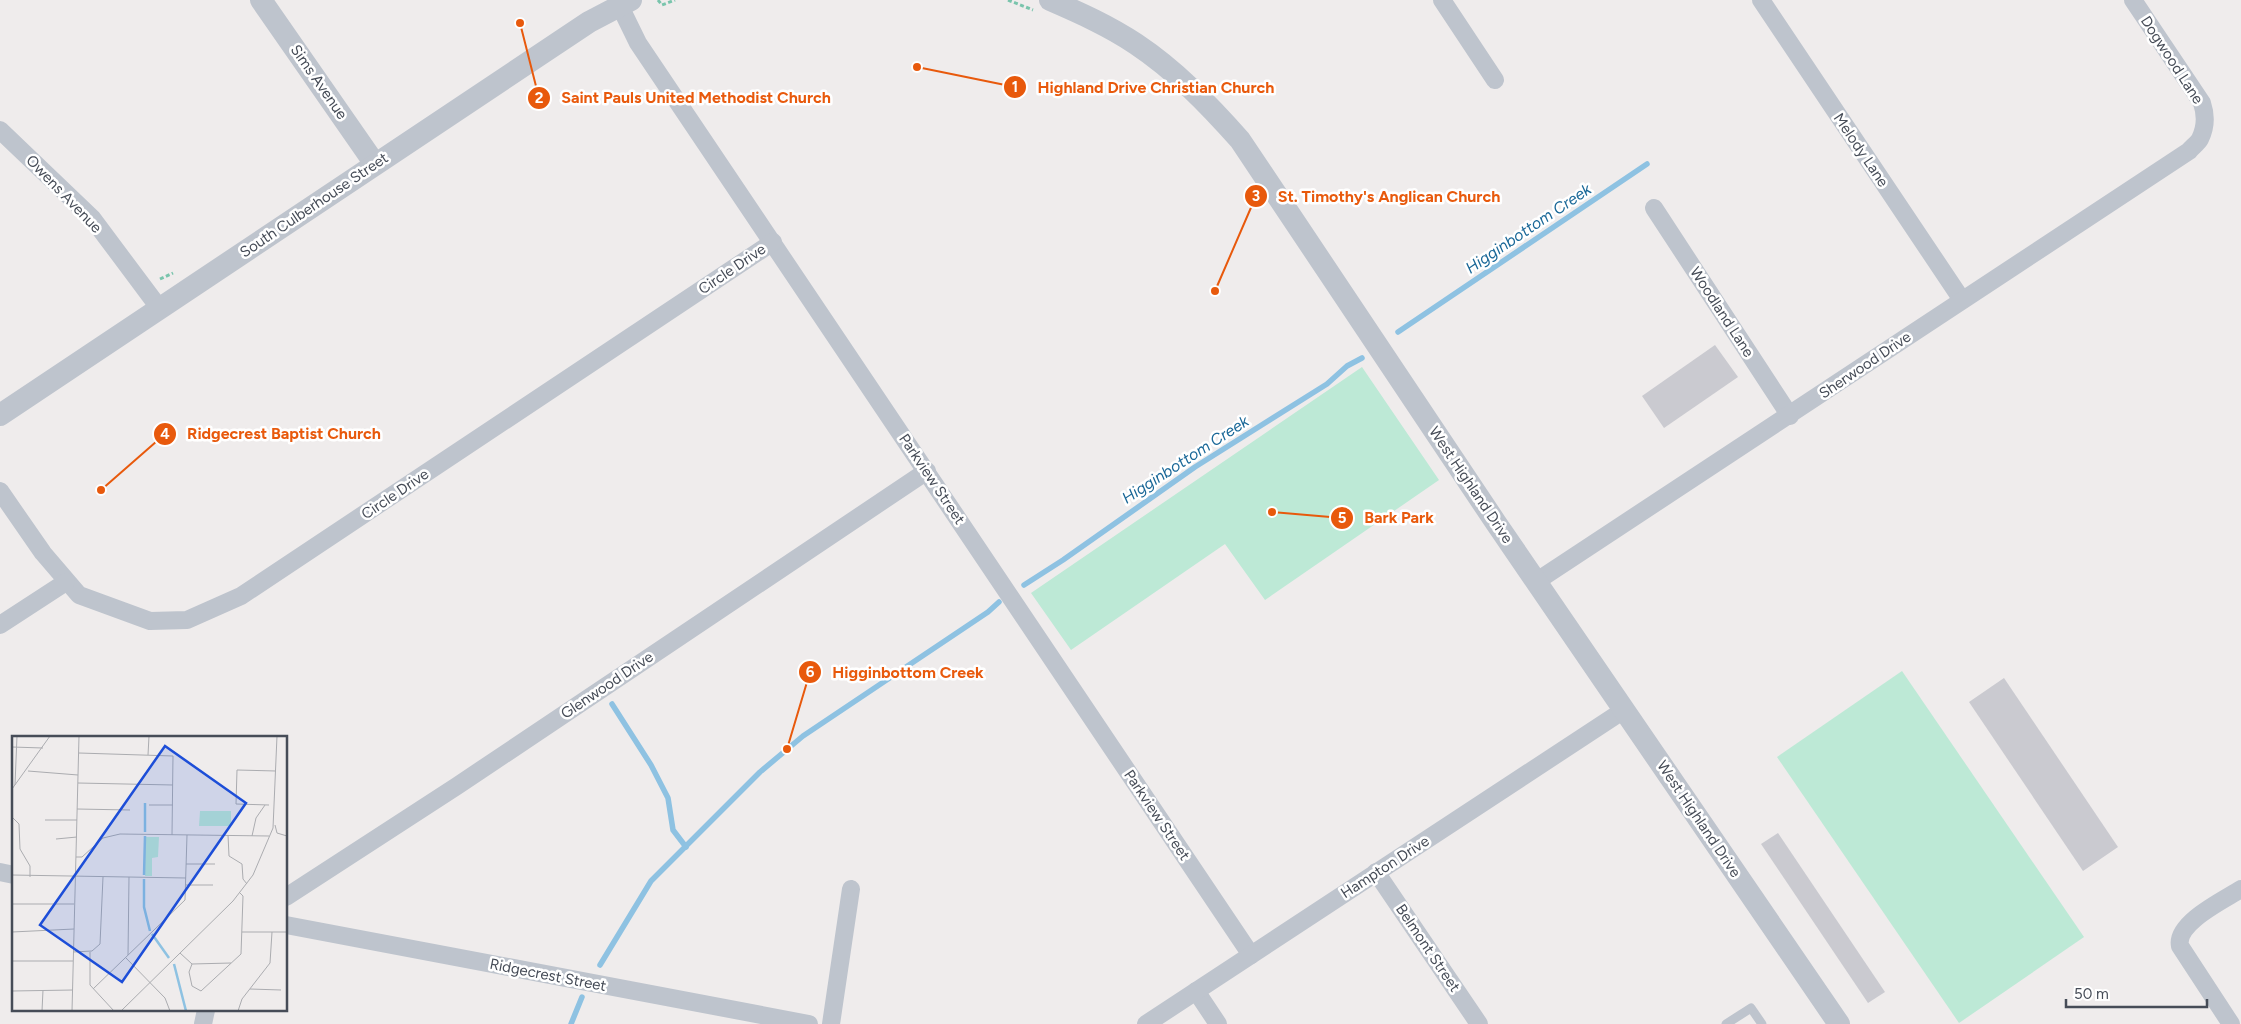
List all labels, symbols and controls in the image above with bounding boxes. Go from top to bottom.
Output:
street label: Dogwood Lane [2137,13,2207,107]
street label: Sims Avenue [287,41,351,123]
callout: Highland Drive Christian Church [1003,72,1284,103]
text: 1 [1012,78,1018,96]
text: Highland Drive Christian Church [1038,78,1274,97]
callout: Saint Pauls United Methodist Church [526,82,841,113]
text: Saint Pauls United Methodist Church [561,88,831,107]
text: 2 [535,89,544,107]
street label: Melody Lane [1830,110,1892,190]
street label: South Culberhouse Street [236,148,392,261]
street label: Owens Avenue [22,151,106,237]
water label: Higginbottom Creek [1462,179,1596,277]
callout: St. Timothy's Anglican Church [1243,181,1511,212]
text: 3 [1252,187,1260,205]
text: St. Timothy's Anglican Church [1278,187,1500,206]
street label: Circle Drive [695,240,769,298]
street label: Woodland Lane [1686,264,1758,360]
street label: Sherwood Drive [1816,328,1914,402]
water label: Higginbottom Creek [1118,411,1253,508]
callout: Ridgecrest Baptist Church [152,418,391,449]
street label: West Highland Drive [1425,423,1517,547]
text: Ridgecrest Baptist Church [187,424,381,443]
text: 4 [160,425,170,443]
street label: Parkview Street [895,430,969,528]
street label: Circle Drive [358,465,432,523]
callout: Bark Park [1329,502,1444,533]
text: Bark Park [1364,508,1434,527]
text: 5 [1338,509,1347,527]
street label: Glenwood Drive [557,648,657,722]
callout: Higginbottom Creek [797,656,994,687]
text: 6 [806,663,815,681]
text: Higginbottom Creek [832,663,984,682]
inset map [12,736,288,1012]
street label: West Highland Drive [1653,757,1745,881]
street label: Parkview Street [1120,766,1194,864]
street label: Hampton Drive [1337,832,1433,902]
street label: Belmont Street [1392,901,1464,996]
street label: Ridgecrest Street [488,955,608,995]
scale bar [2066,976,2207,1008]
text: 50 m [2074,985,2109,1003]

